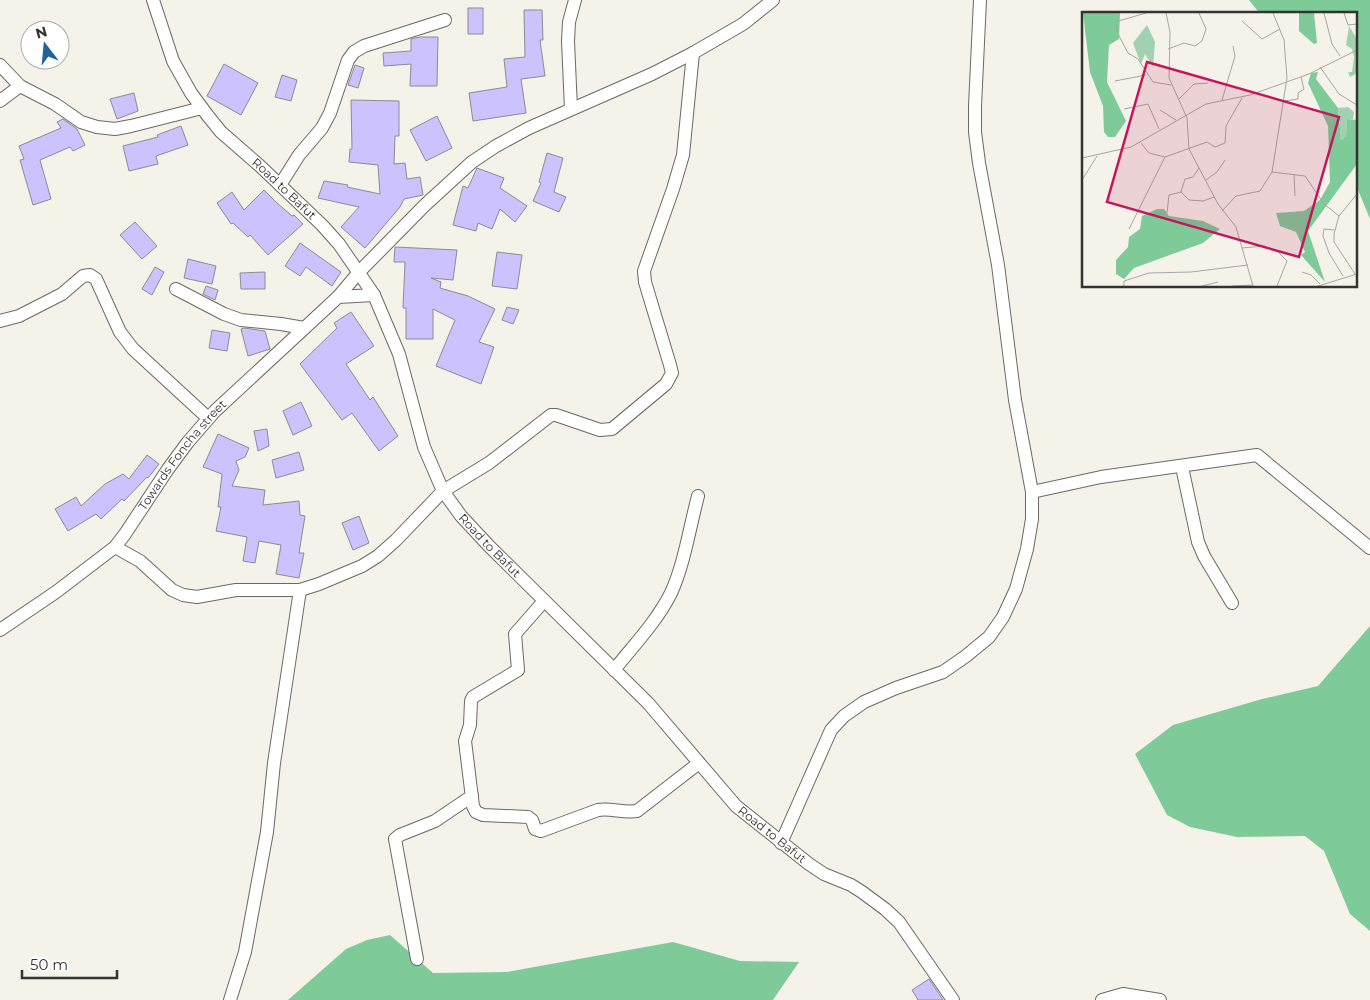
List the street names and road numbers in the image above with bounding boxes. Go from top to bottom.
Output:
street label: Road to Bafut [249,154,320,223]
street label: Towards Foncha street [135,396,229,513]
street label: Road to Bafut [456,510,524,580]
street label: Road to Bafut [735,803,810,866]

